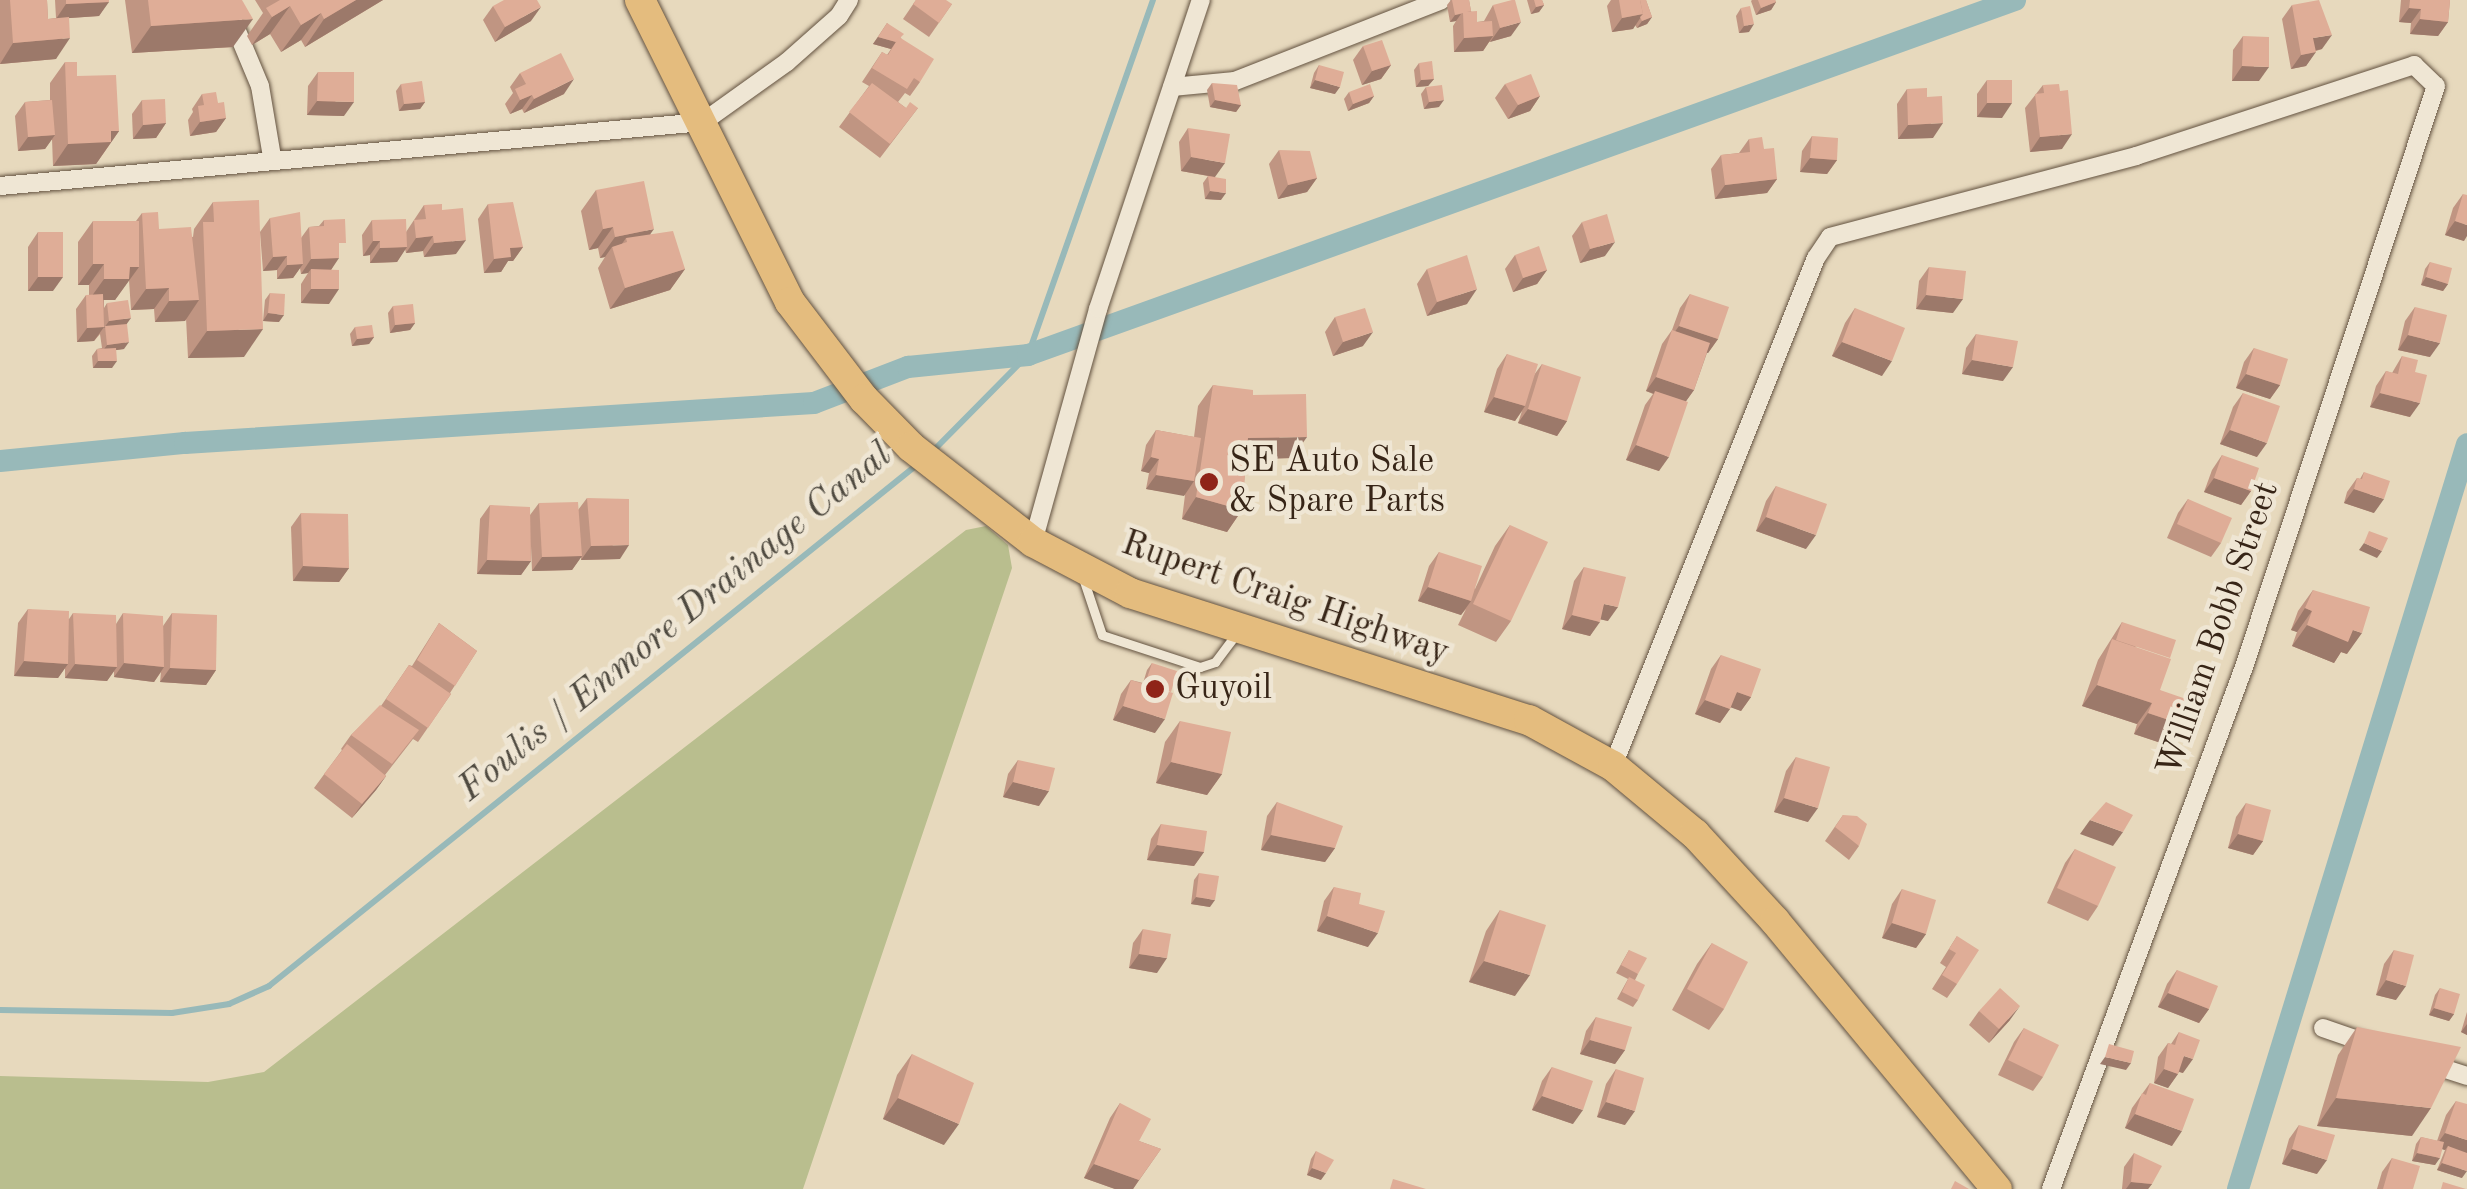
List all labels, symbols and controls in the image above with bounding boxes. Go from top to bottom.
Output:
water label: Foulis / Enmore Drainage Canal [450,434,902,812]
place label: SE Auto Sale & Spare Parts [1229,441,1445,523]
marker: SE Auto Sale & Spare Parts [1198,471,1220,493]
street label: William Bobb Street [2149,476,2289,782]
street label: Rupert Craig Highway [1116,523,1454,675]
place label: Guyoil [1175,668,1272,710]
marker: Guyoil [1144,678,1166,700]

